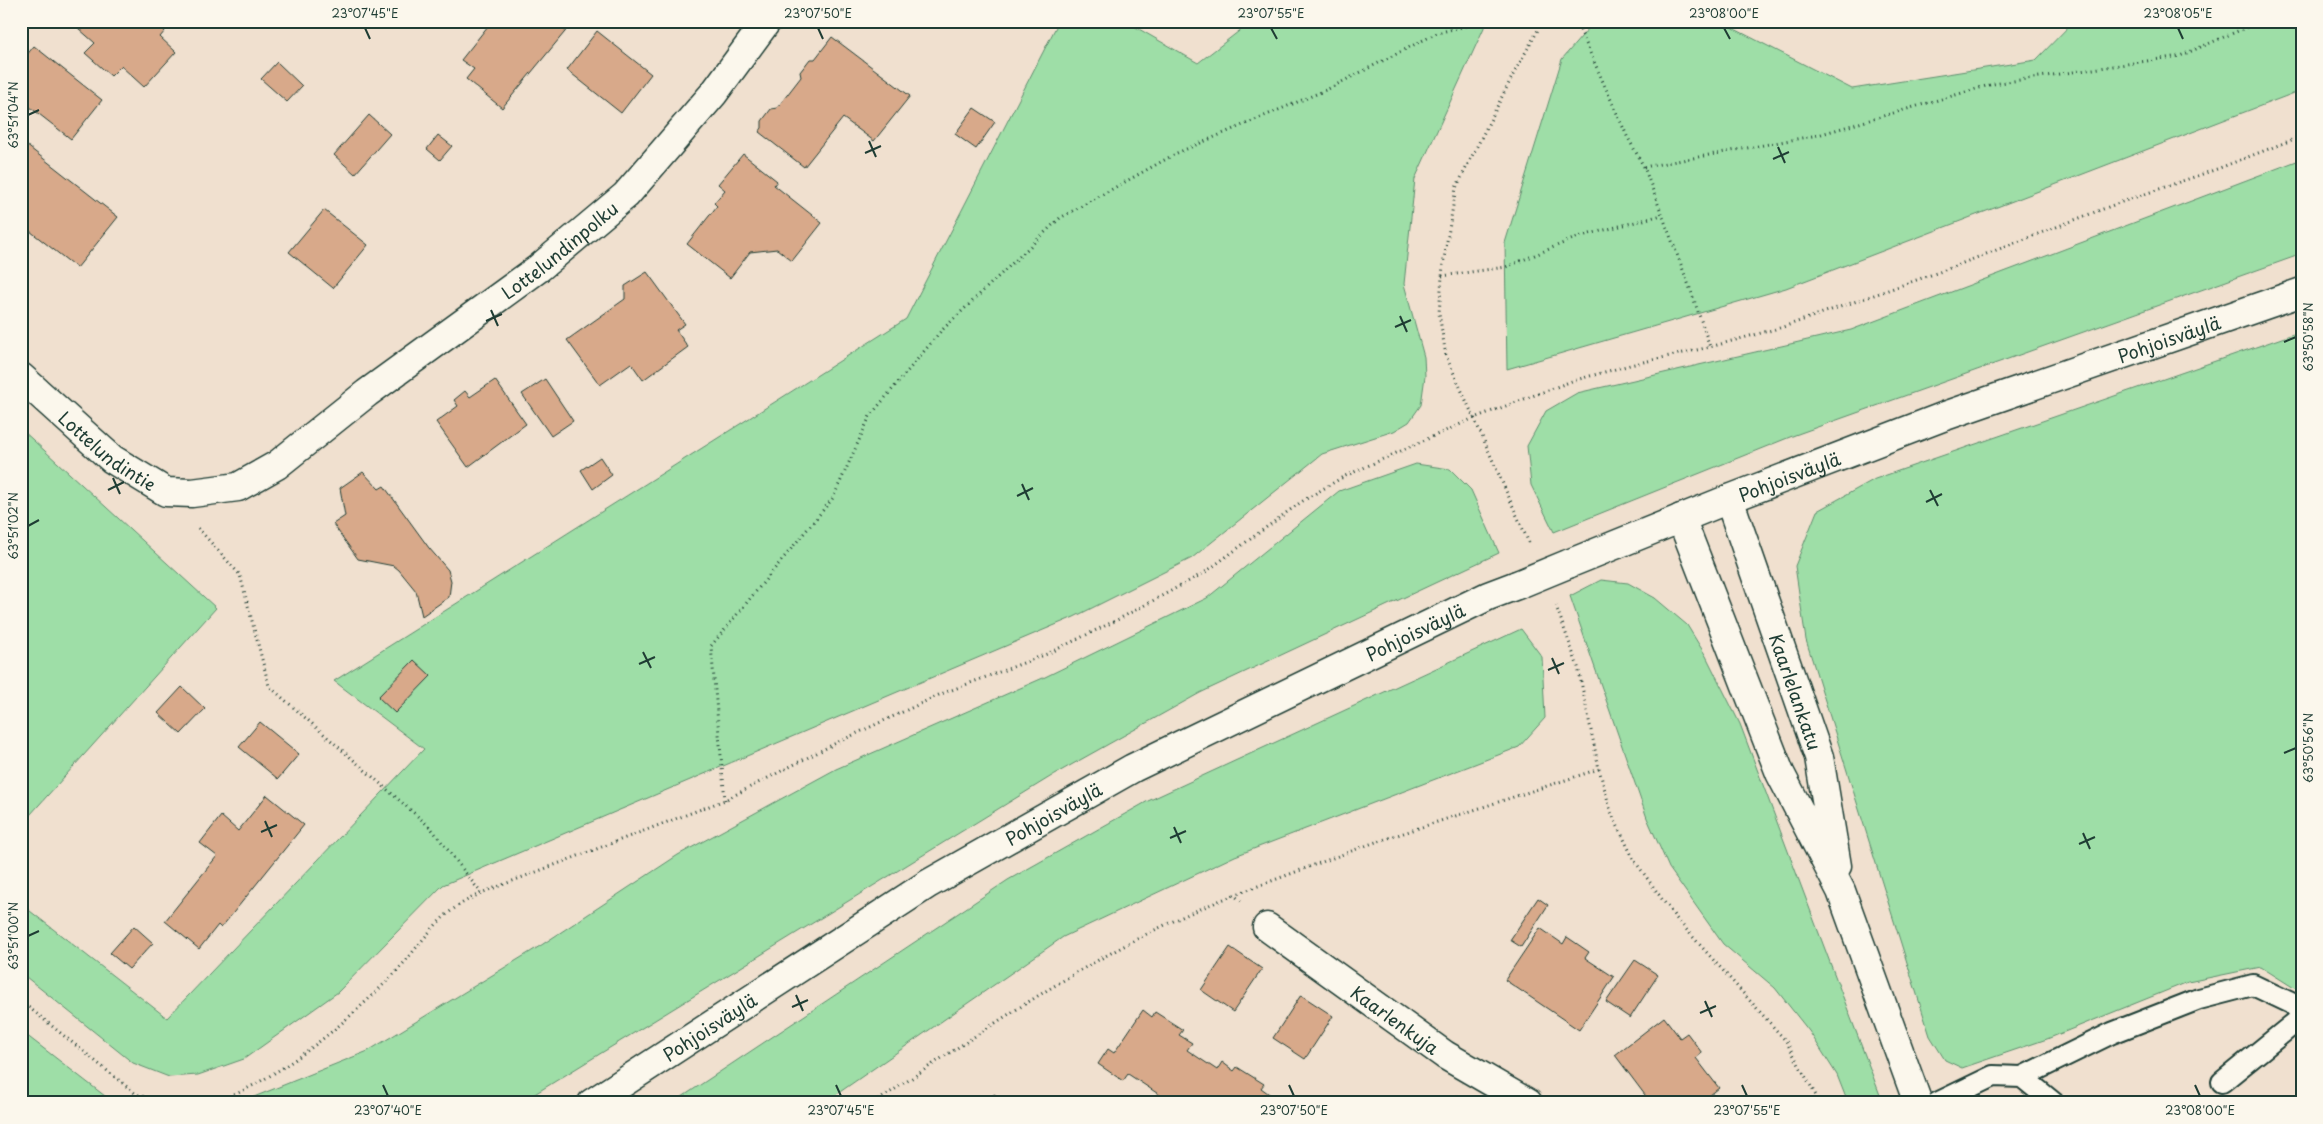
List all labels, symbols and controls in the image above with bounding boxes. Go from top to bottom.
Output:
text: 23°07'45"E [332,4,398,22]
text: 23°07'50"E [784,4,852,22]
text: 23°07'55"E [1237,4,1305,22]
text: 23°08'00"E [1689,4,1759,22]
text: 23°08'05"E [2144,4,2212,22]
text: 63°51'04"N [4,81,22,149]
street label: Lottelundinpolku [495,194,623,305]
text: 63°50'58"N [2299,302,2317,372]
street label: Pohjoisväylä [2114,308,2225,369]
street label: Lottelundintie [53,404,162,497]
street label: Pohjoisväylä [1734,444,1845,508]
text: 63°51'02"N [4,492,22,560]
street label: Pohjoisväylä [1361,595,1470,667]
street label: Kaarlelankatu [1763,630,1829,754]
text: 63°50'56"N [2299,713,2317,783]
street label: Pohjoisväylä [1000,775,1107,851]
text: 63°51'00"N [4,902,22,970]
street label: Kaarlenkuja [1345,978,1446,1061]
street label: Pohjoisväylä [657,986,762,1067]
text: 23°07'40"E [354,1101,422,1119]
text: 23°07'45"E [808,1101,874,1119]
text: 23°07'50"E [1260,1101,1328,1119]
text: 23°07'55"E [1713,1101,1781,1119]
text: 23°08'00"E [2165,1101,2235,1119]

